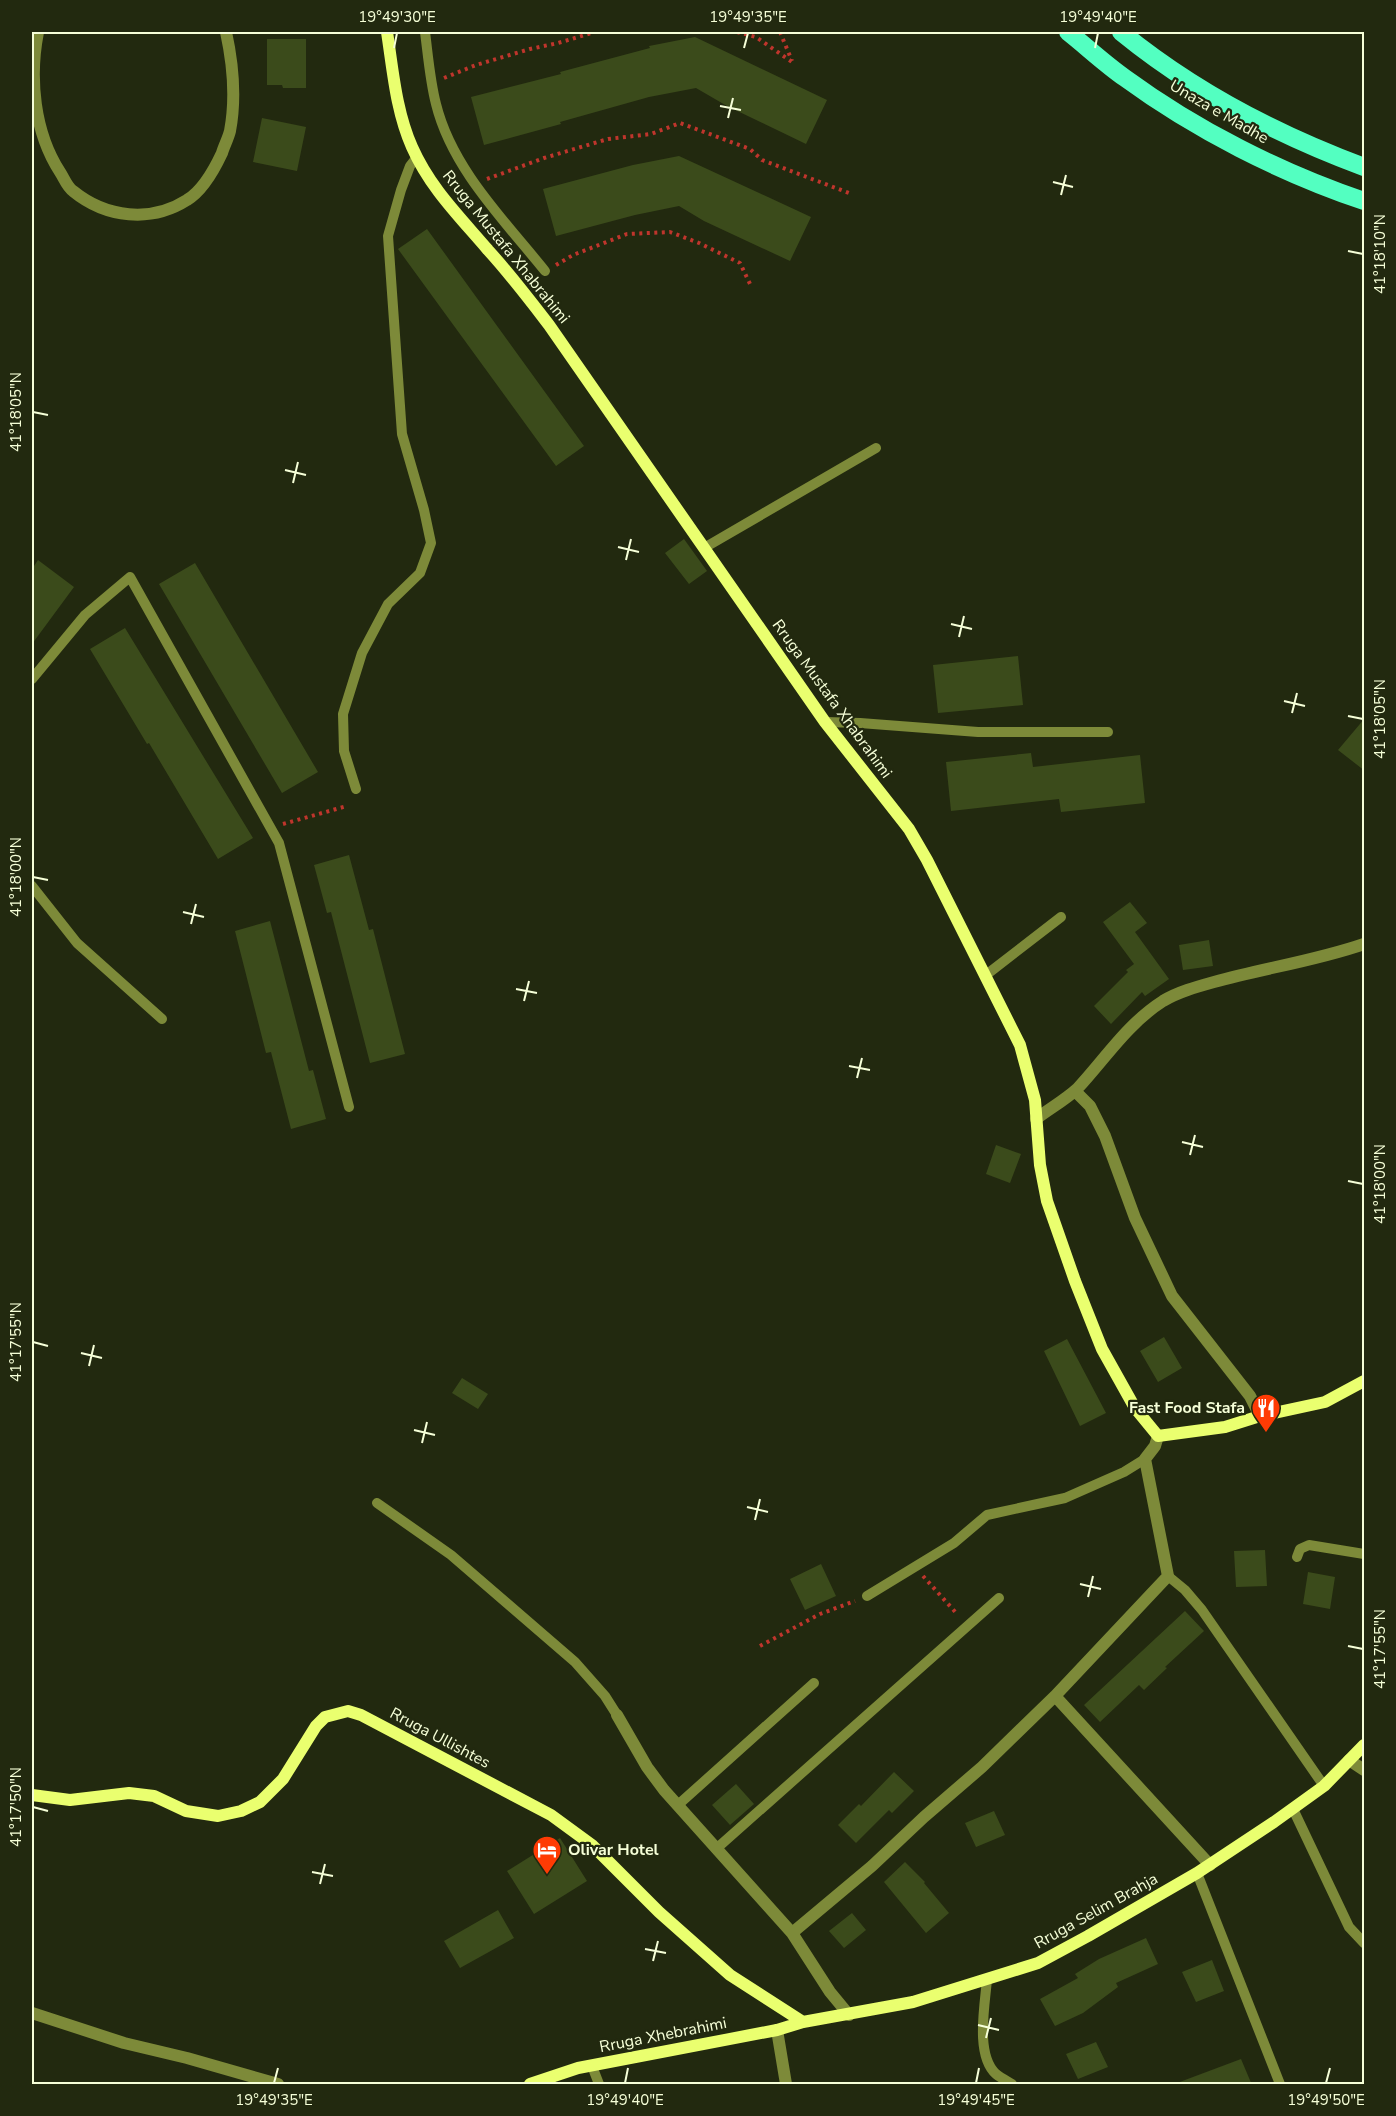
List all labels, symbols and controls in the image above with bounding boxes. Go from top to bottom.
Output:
text: 19°49'30"E [358,7,436,27]
text: 19°49'35"E [709,7,787,27]
text: 19°49'40"E [1059,7,1137,27]
street label: Unaza e Madhe [1165,75,1273,149]
street label: Rruga Mustafa Xhabrahimi [437,166,575,328]
text: 41°18'10"N [1370,214,1390,294]
text: 41°18'05"N [6,372,26,452]
street label: Rruga Mustafa Xhabrahimi [767,615,897,783]
text: 41°18'05"N [1370,679,1390,759]
text: 41°18'00"N [6,837,26,917]
text: 41°18'00"N [1370,1144,1390,1224]
text: 41°17'55"N [6,1302,26,1382]
restaurant icon: Fast Food Stafa [1250,1392,1282,1434]
place label: Fast Food Stafa [1129,1397,1245,1419]
text: 41°17'55"N [1370,1609,1390,1689]
street label: Rruga Ullishtes [386,1702,494,1774]
text: 41°17'50"N [6,1767,26,1847]
hotel icon: Olivar Hotel [531,1834,563,1876]
place label: Olivar Hotel [568,1839,659,1861]
street label: Rruga Selim Brahja [1030,1868,1162,1954]
street label: Rruga Xhebrahimi [598,2012,728,2058]
text: 19°49'35"E [235,2090,313,2110]
text: 19°49'40"E [586,2090,664,2110]
text: 19°49'45"E [937,2090,1015,2110]
text: 19°49'50"E [1287,2090,1365,2110]

